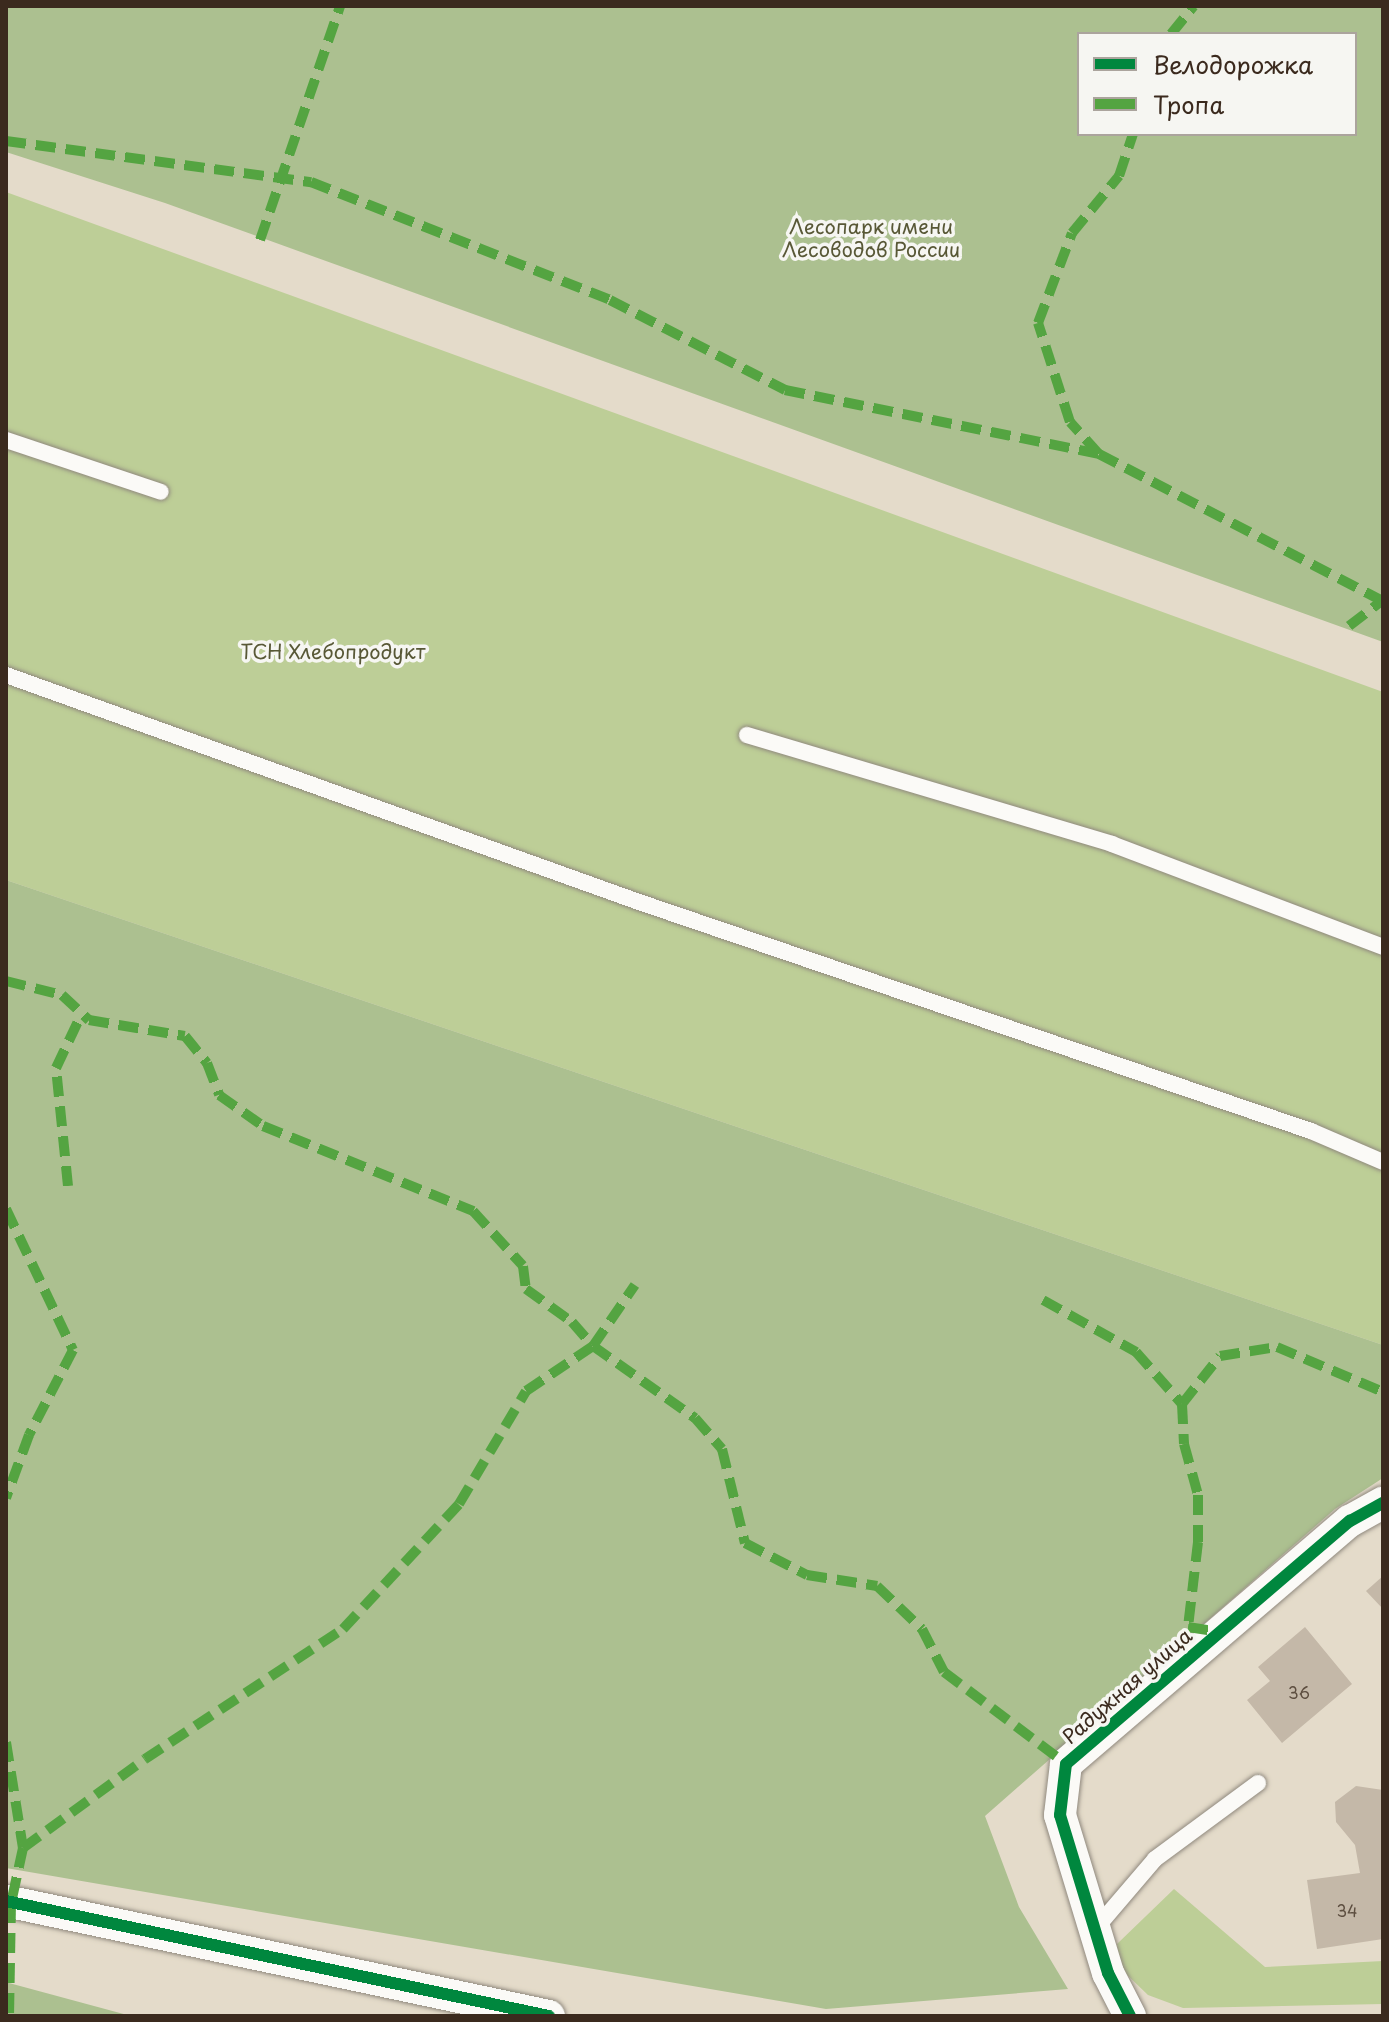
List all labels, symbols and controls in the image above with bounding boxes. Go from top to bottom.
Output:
legend [1077,32,1357,136]
text: Велодорожка [1153,46,1313,82]
text: Тропа [1153,86,1224,122]
park label: Лесопарк имени Лесоводов России [782,215,960,262]
park label: ТСН Хлебопродукт [240,639,426,663]
street label: Радужная улица [1057,1623,1197,1749]
house number: 36 [1288,1682,1310,1702]
house number: 34 [1336,1900,1358,1920]

